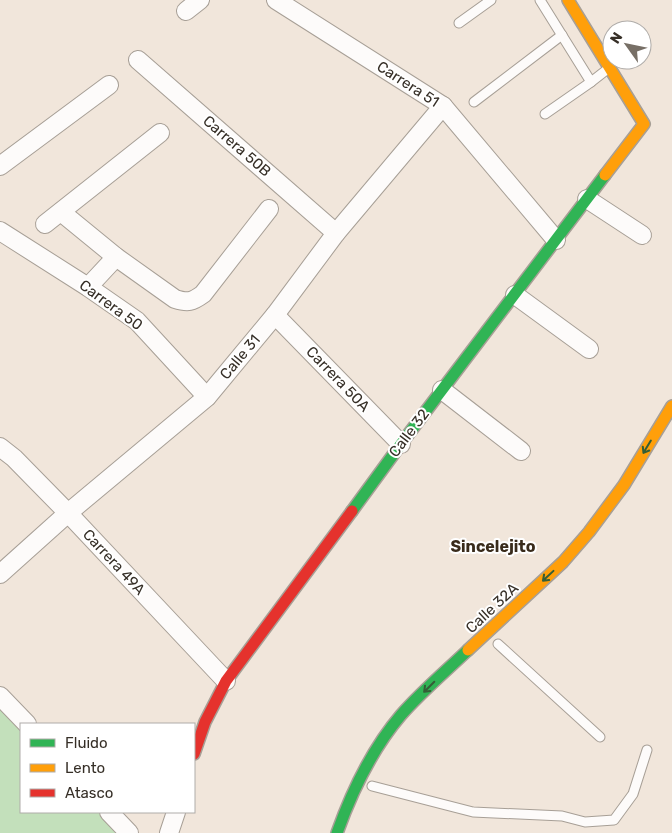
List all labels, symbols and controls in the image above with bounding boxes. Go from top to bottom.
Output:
north arrow [602,20,652,70]
text: N [607,29,626,47]
street label: Carrera 51 [374,57,442,111]
street label: Carrera 50B [199,112,275,180]
street label: Carrera 50 [76,276,146,334]
street label: Calle 31 [216,331,264,383]
street label: Carrera 50A [302,343,374,415]
street label: Calle 32 [385,405,433,461]
one-way arrow [641,440,651,454]
street label: Carrera 49A [79,525,149,599]
district label: Sincelejito [450,537,536,556]
one-way arrow [542,570,555,582]
street label: Calle 32A [462,579,522,637]
one-way arrow [424,680,436,692]
legend [20,723,195,813]
text: Fluido [65,734,108,752]
text: Lento [65,759,105,777]
text: Atasco [65,784,113,802]

